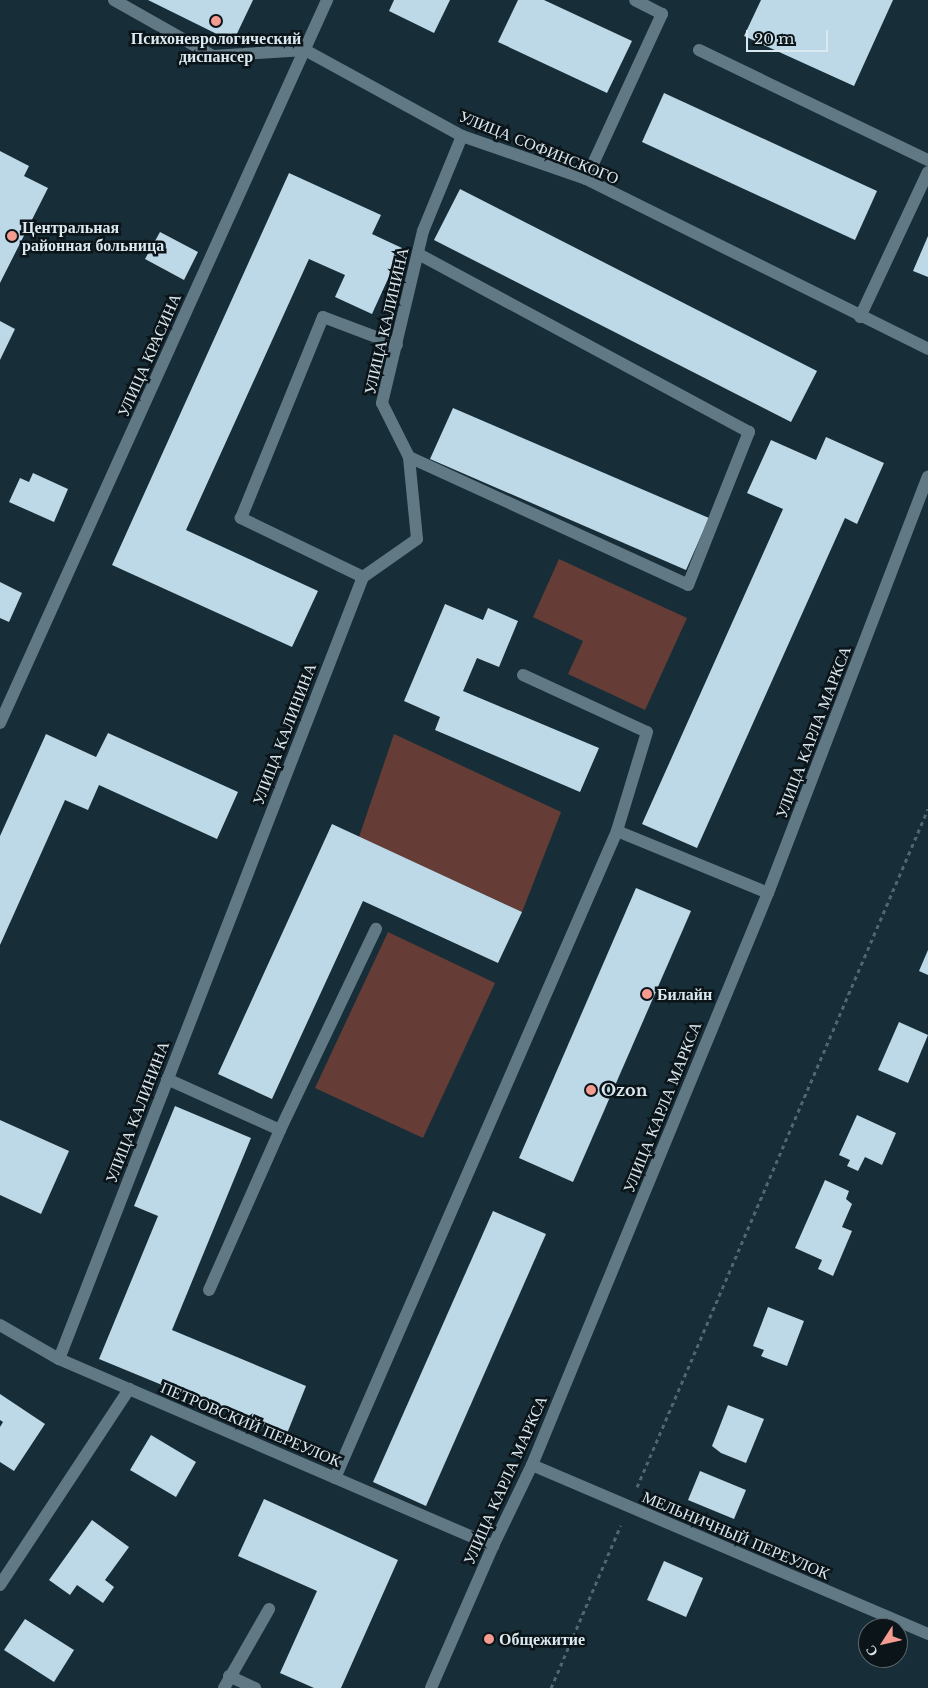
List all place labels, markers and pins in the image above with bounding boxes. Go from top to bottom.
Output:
marker: Психоневрологический диспансер [210,15,222,27]
place label: Психоневрологический диспансер [131,28,301,66]
place label: Центральная районная больница [22,217,164,255]
marker: Центральная районная больница [6,230,18,242]
place label: Билайн [657,984,712,1004]
marker: Билайн [641,988,653,1000]
place label: Ozon [601,1080,647,1100]
marker: Ozon [585,1084,597,1096]
place label: Общежитие [499,1629,585,1649]
marker: Общежитие [483,1633,495,1645]

